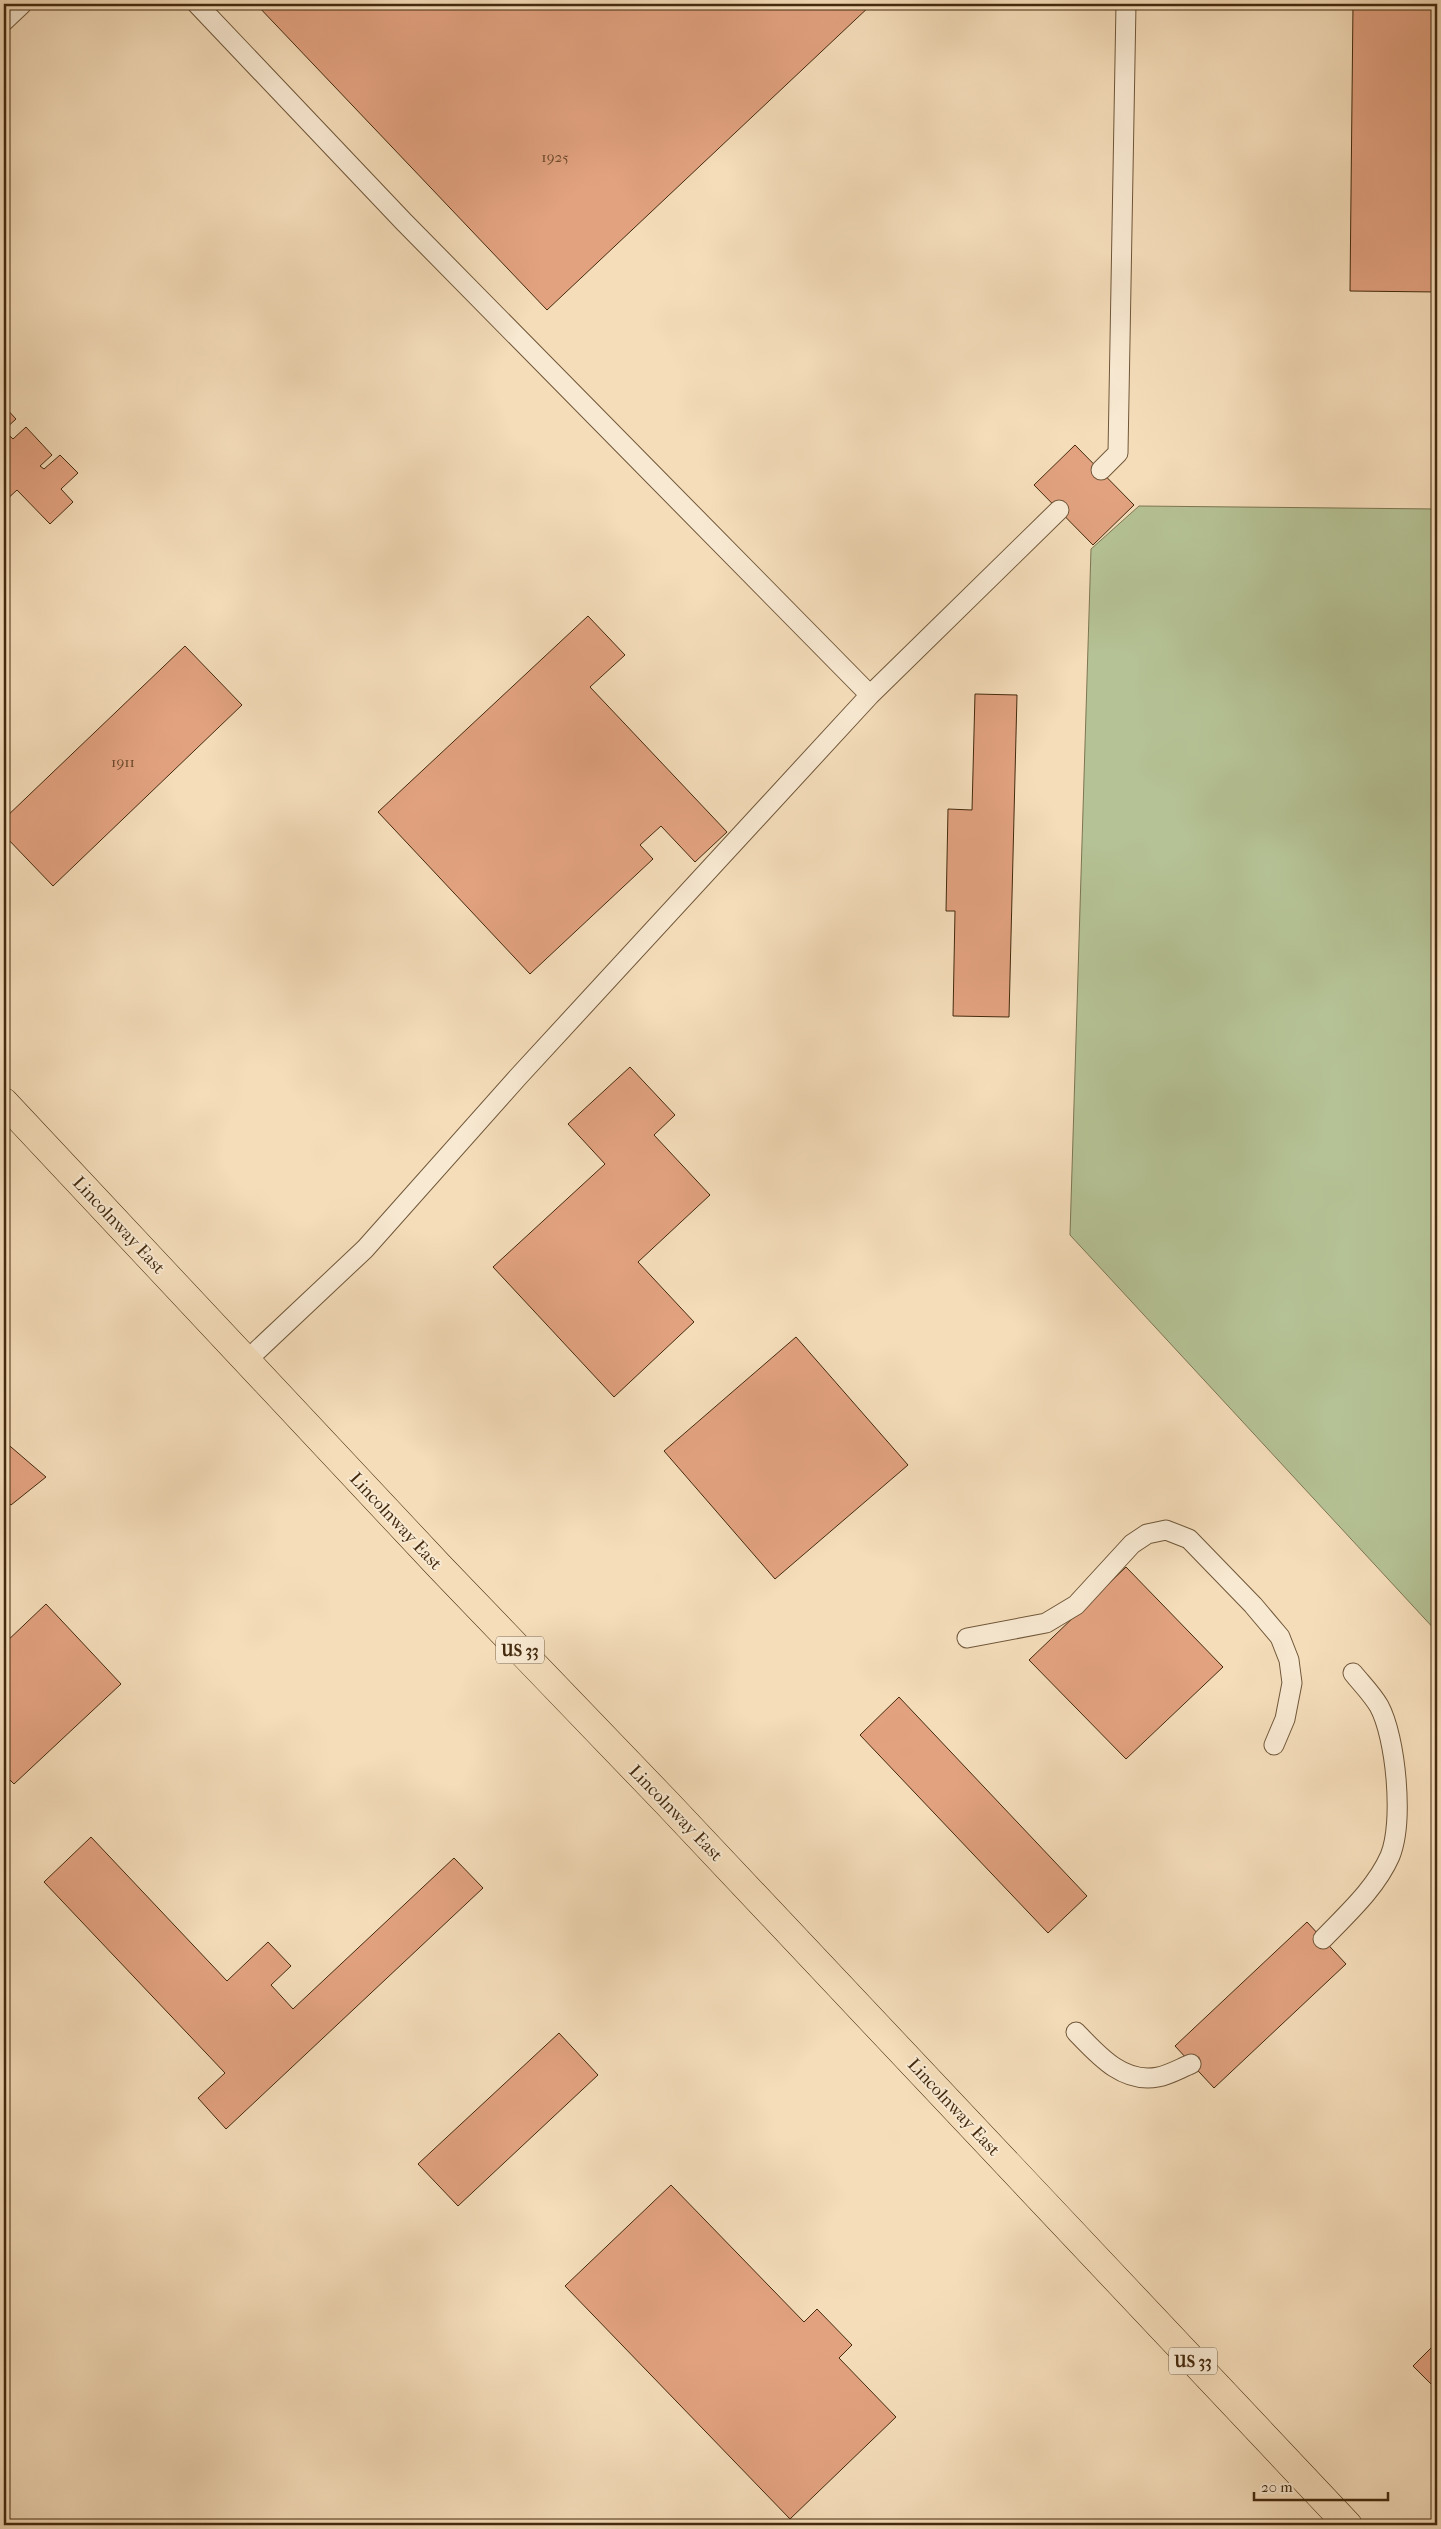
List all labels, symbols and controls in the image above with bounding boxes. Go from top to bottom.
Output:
house number: 1925 [541,148,569,166]
house number: 1911 [111,753,135,771]
street label: Lincolnway East [68,1172,170,1279]
street label: Lincolnway East [345,1468,447,1575]
road number: US 33 [496,1636,544,1664]
street label: Lincolnway East [624,1761,727,1866]
street label: Lincolnway East [903,2054,1005,2161]
road number: US 33 [1169,2348,1217,2374]
scale bar [1254,2469,1387,2501]
text: 20 m [1261,2478,1293,2496]

